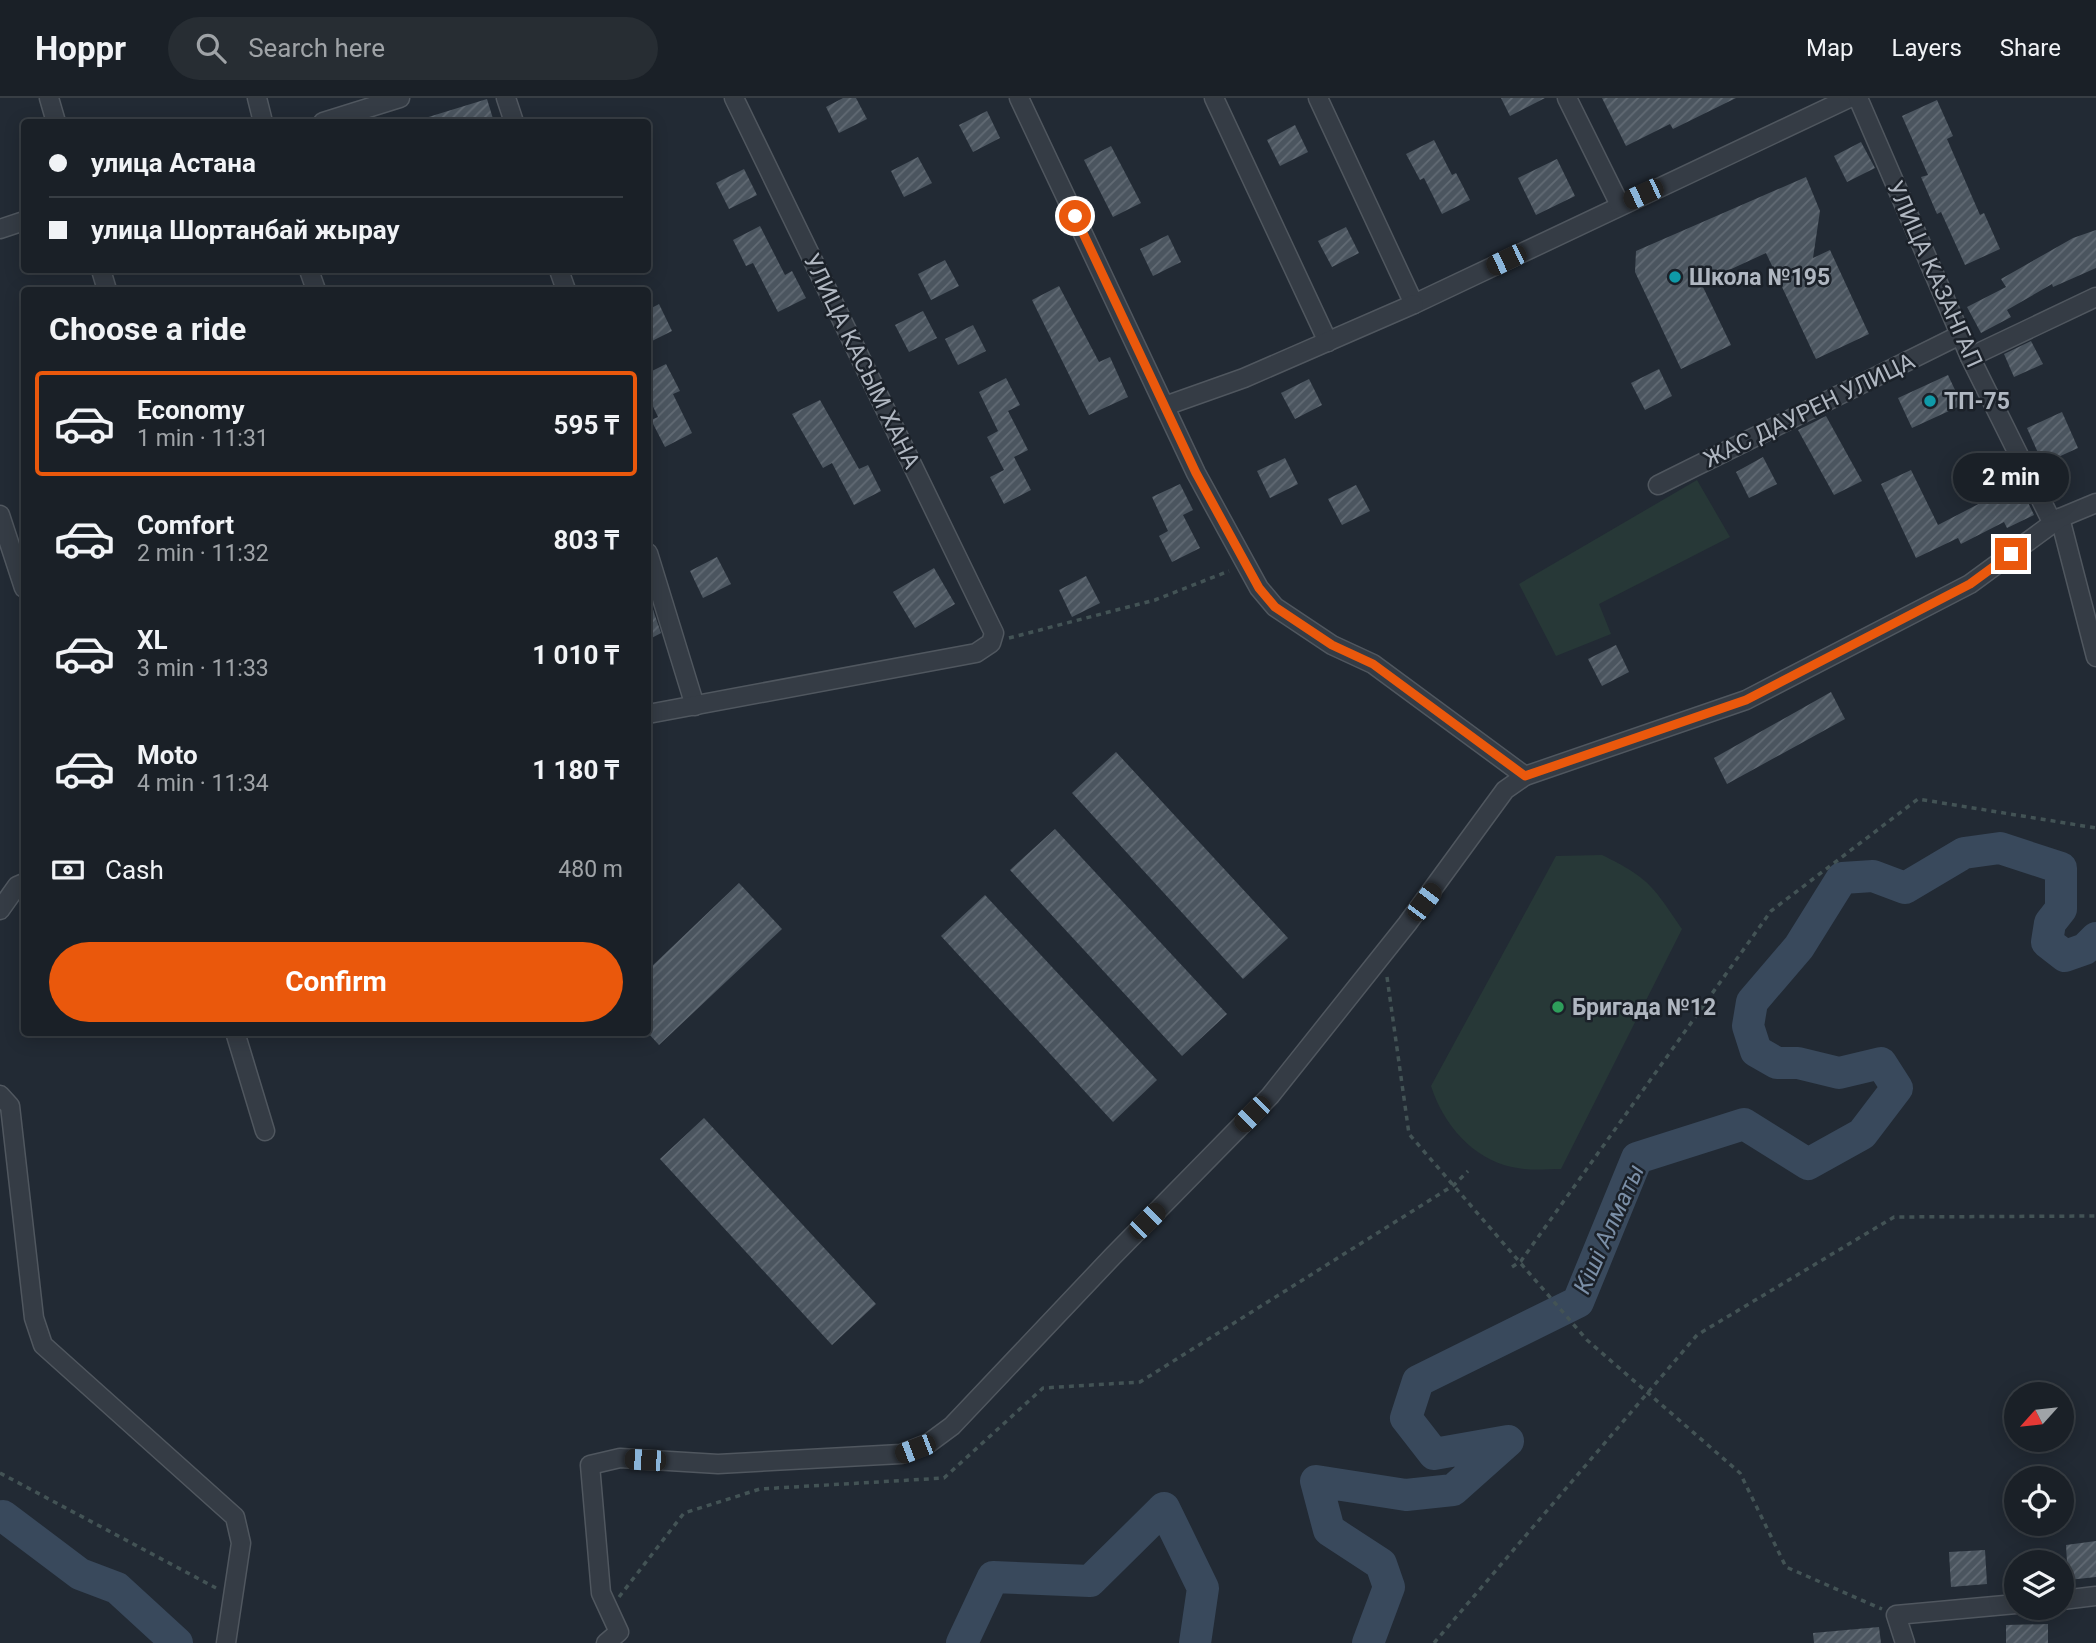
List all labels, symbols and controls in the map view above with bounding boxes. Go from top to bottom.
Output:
search box [168,17,658,80]
text: Hoppr [35,29,126,68]
icon: search [192,29,230,67]
text: Search here [248,33,385,63]
text: Map [1806,34,1854,62]
text: Layers [1892,34,1962,62]
text: Share [2000,34,2061,62]
text: улица Астана [91,148,256,178]
car [1620,176,1667,212]
street label: УЛИЦА КАЗАНГАП [1881,177,1988,372]
route start [1059,200,1091,232]
text: улица Шортанбай жырау [91,215,400,245]
car [1483,241,1530,279]
street label: УЛИЦА КАСЫМ ХАНА [798,249,925,473]
place label: Школа №195 [1689,264,1830,291]
marker: Школа №195 [1667,269,1683,285]
text: Choose a ride [49,310,246,348]
street label: ЖАС ДАУРЕН УЛИЦА [1699,348,1919,473]
place label: ТП-75 [1944,388,2010,415]
icon: car [53,392,116,455]
marker: ТП-75 [1922,393,1938,409]
text: Economy [137,395,244,425]
text: 595 ₸ [554,410,619,440]
text: 1 min · 11:31 [137,425,269,452]
callout: 2 min [1953,452,2069,502]
text: 2 min [1982,464,2040,491]
icon: car [53,507,116,570]
text: Comfort [137,510,234,540]
text: 803 ₸ [554,525,619,555]
route end [1995,538,2027,570]
text: 2 min · 11:32 [137,540,269,567]
icon: car [53,622,116,685]
text: XL [137,625,168,655]
text: 1 010 ₸ [532,640,619,670]
text: 3 min · 11:33 [137,655,269,682]
icon: car [53,737,116,800]
text: Moto [137,740,198,770]
text: 1 180 ₸ [532,755,619,785]
text: 4 min · 11:34 [137,770,269,797]
icon: cash [49,851,87,889]
text: Cash [105,855,164,885]
text: 480 m [558,856,623,883]
car [1403,879,1446,925]
button: Confirm [49,942,623,1022]
place label: Бригада №12 [1572,994,1716,1021]
marker: Бригада №12 [1550,999,1566,1015]
car [1230,1092,1275,1136]
water label: Кіші Алматы [1568,1160,1650,1298]
car [1125,1199,1170,1243]
north arrow [2004,1382,2074,1452]
map controls [2004,1382,2074,1620]
car [892,1432,939,1466]
car [624,1448,667,1472]
button: locate [2004,1466,2074,1536]
button: layers [2004,1550,2074,1620]

